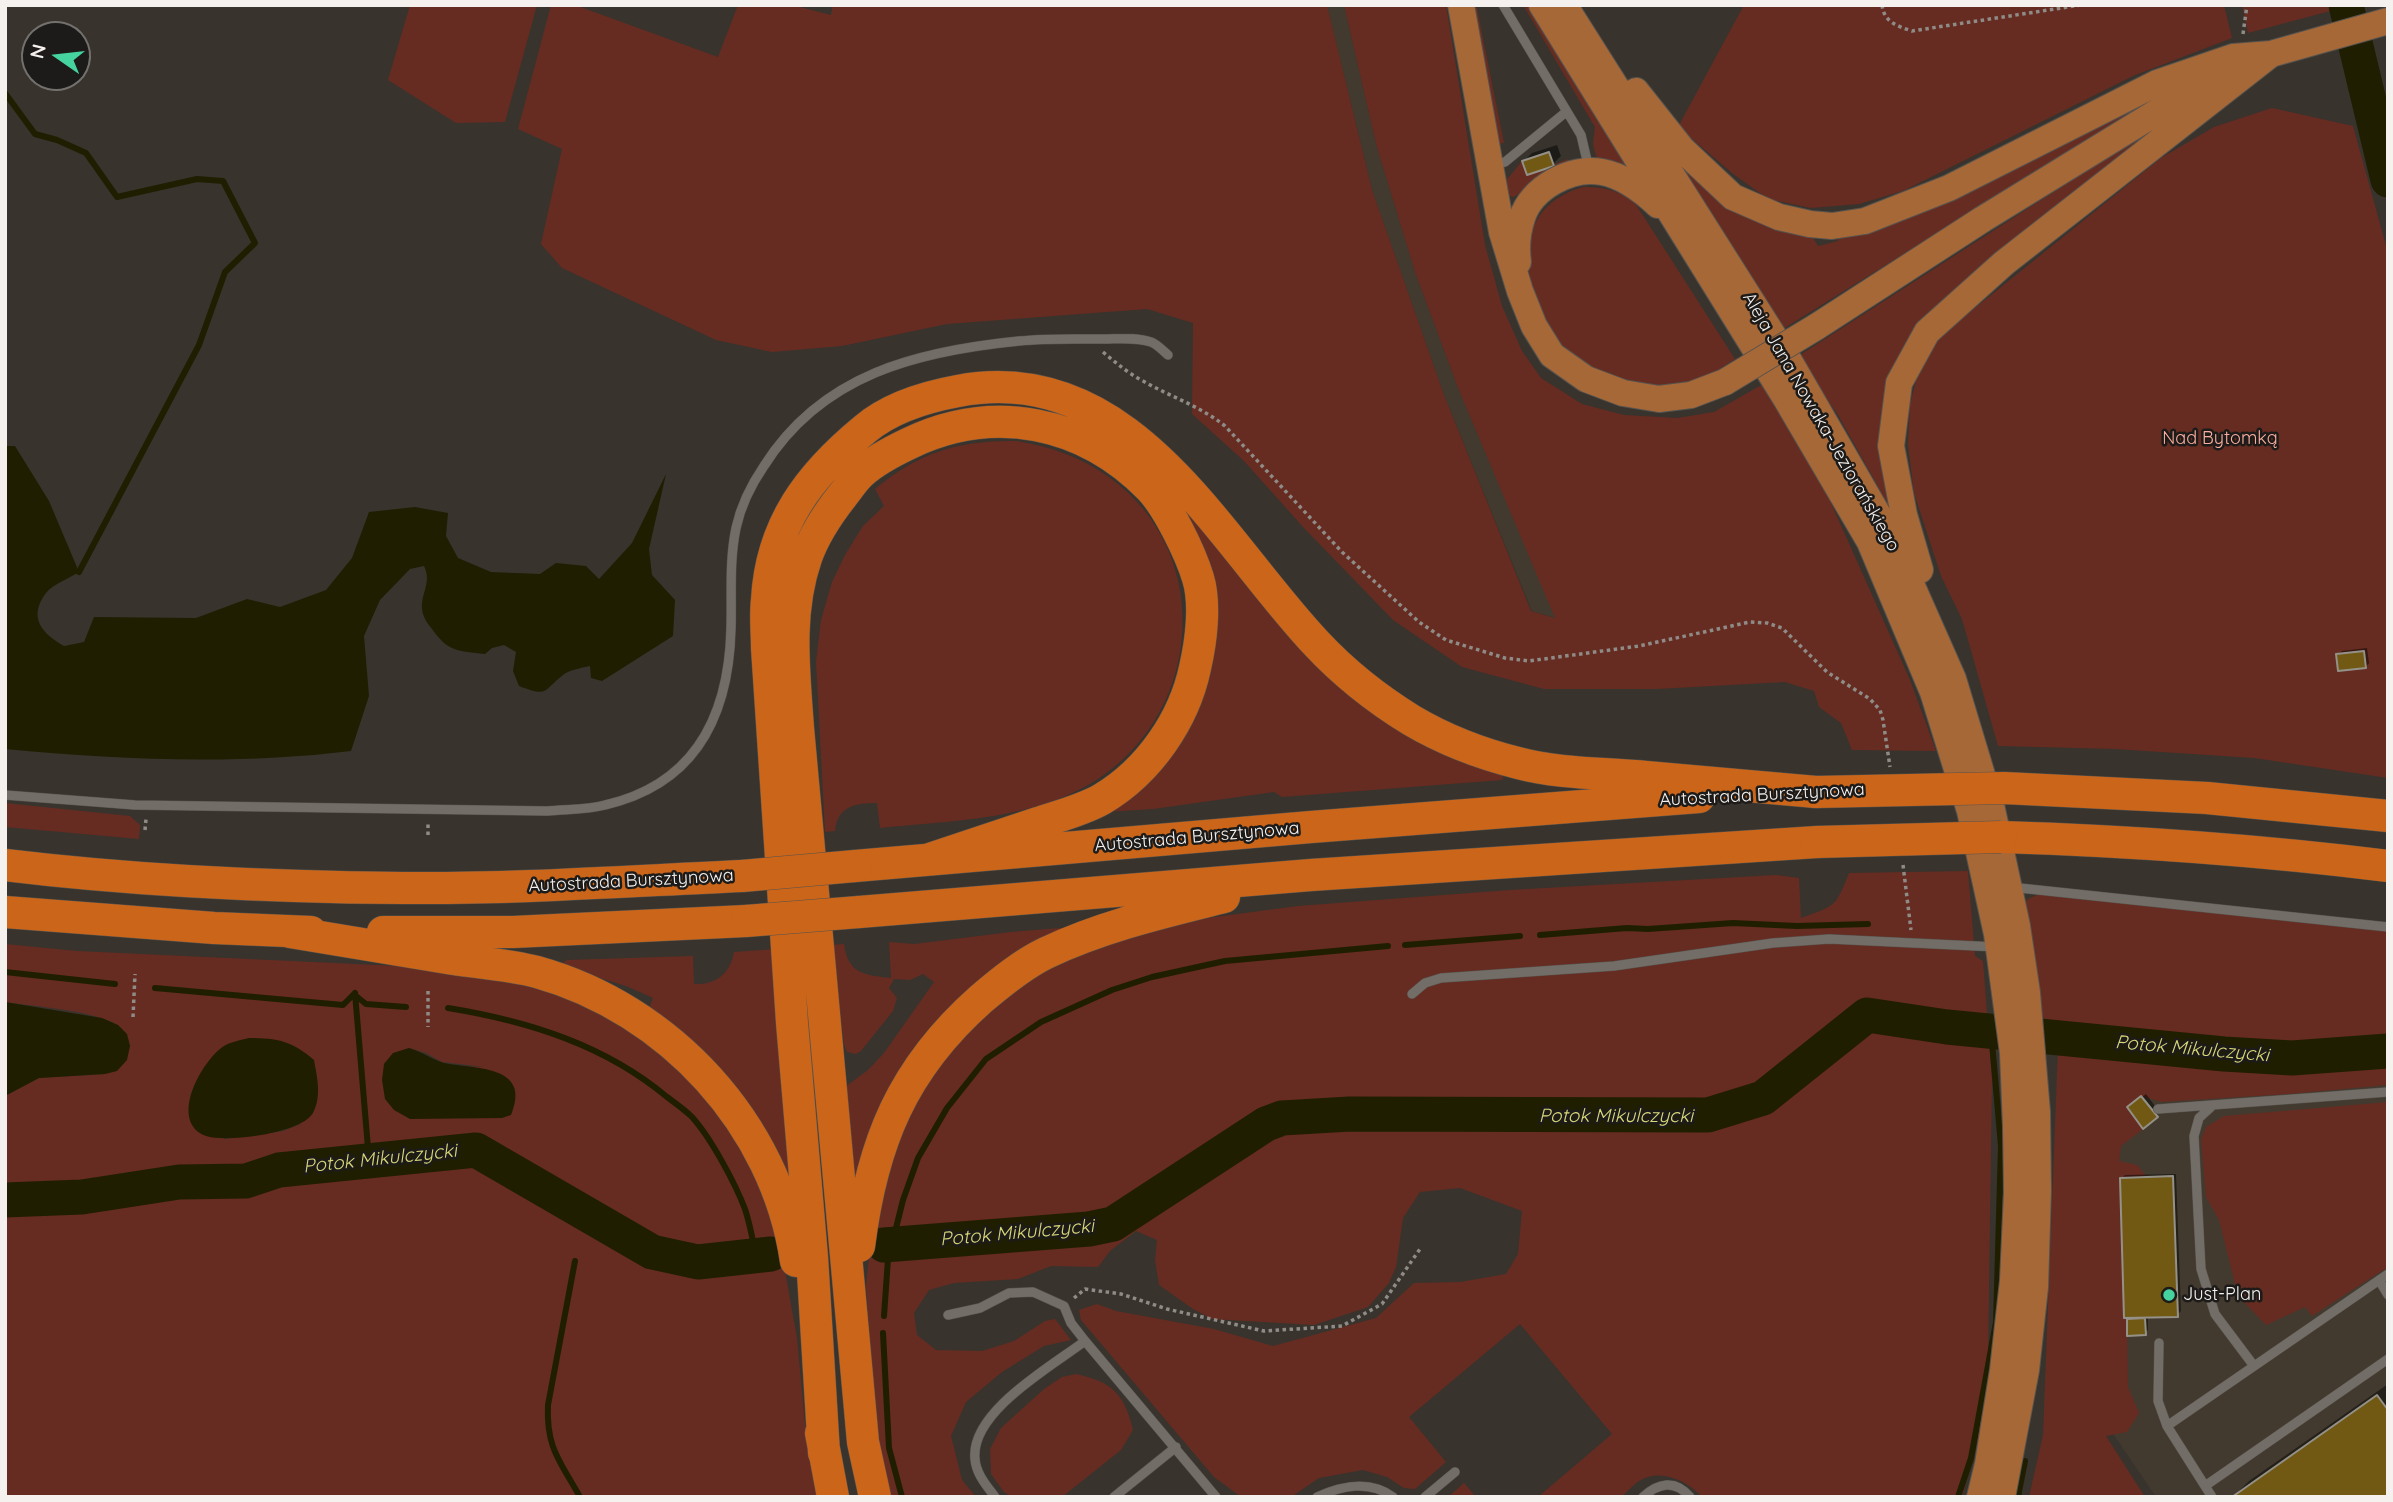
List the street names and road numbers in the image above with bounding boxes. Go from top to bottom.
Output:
street label: Aleja Jana Nowaka-Jeziorańskiego [1738,289,1904,555]
street label: Autostrada Bursztynowa [1659,779,1865,811]
street label: Autostrada Bursztynowa [1094,817,1300,857]
street label: Autostrada Bursztynowa [528,865,734,897]

